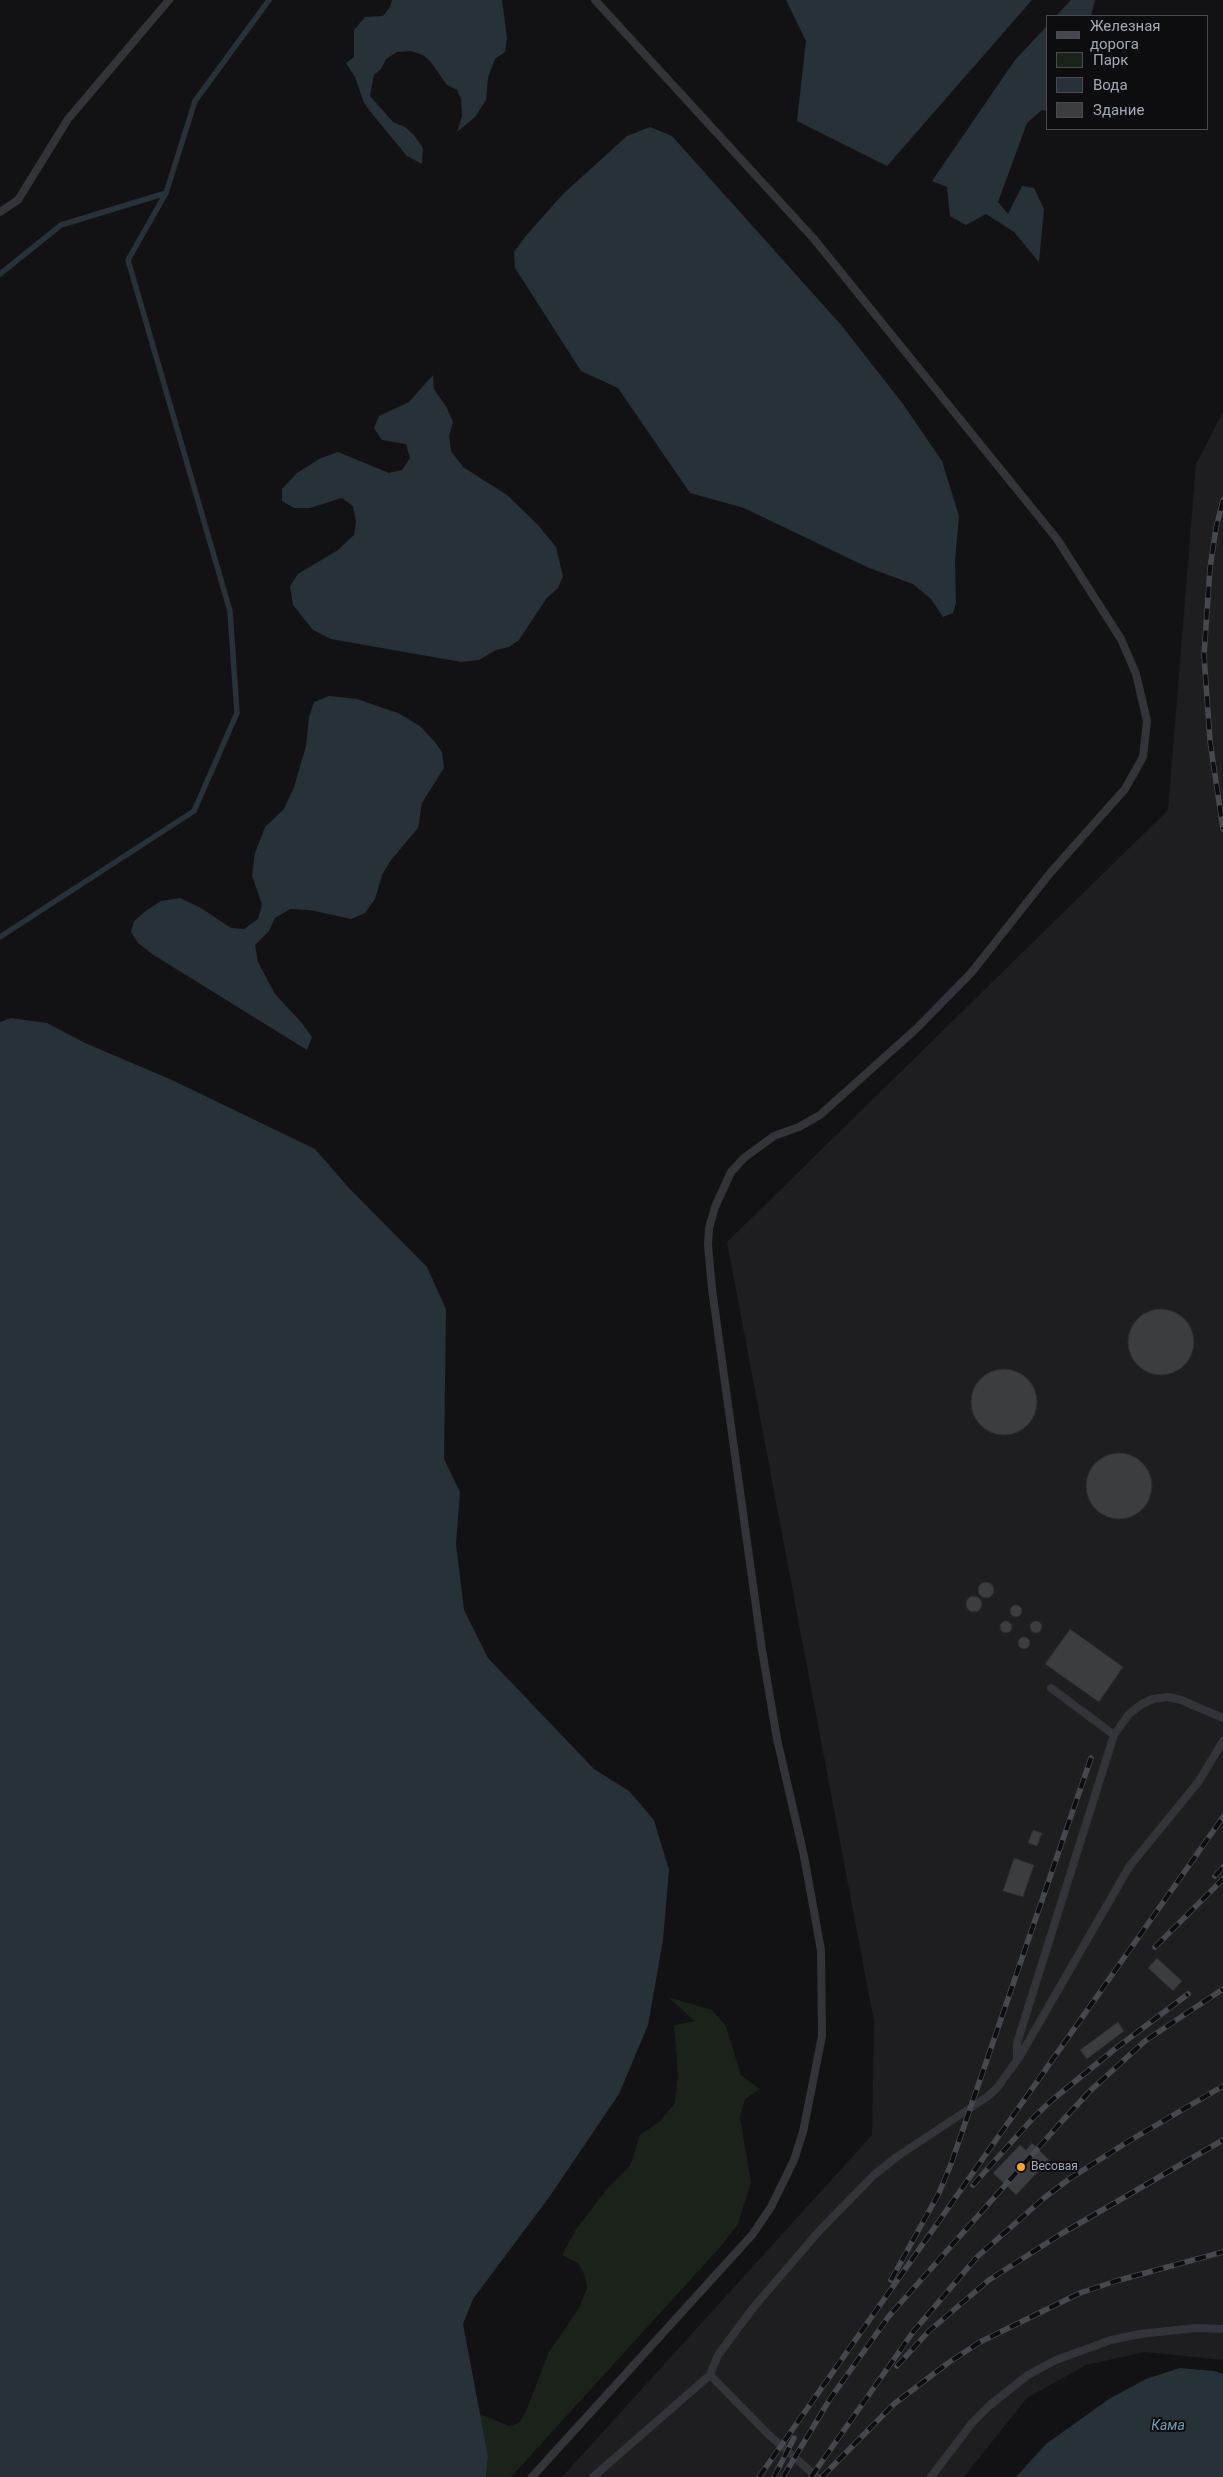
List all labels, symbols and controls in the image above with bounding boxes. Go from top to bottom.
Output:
legend [1046,15,1208,130]
text: Железная дорога [1090,17,1161,53]
text: Парк [1093,51,1128,69]
text: Вода [1093,76,1128,94]
text: Здание [1093,101,1144,119]
place label: Весовая [1031,2160,1078,2174]
marker: Весовая [1015,2161,1027,2173]
water label: Кама [1151,2418,1185,2434]

